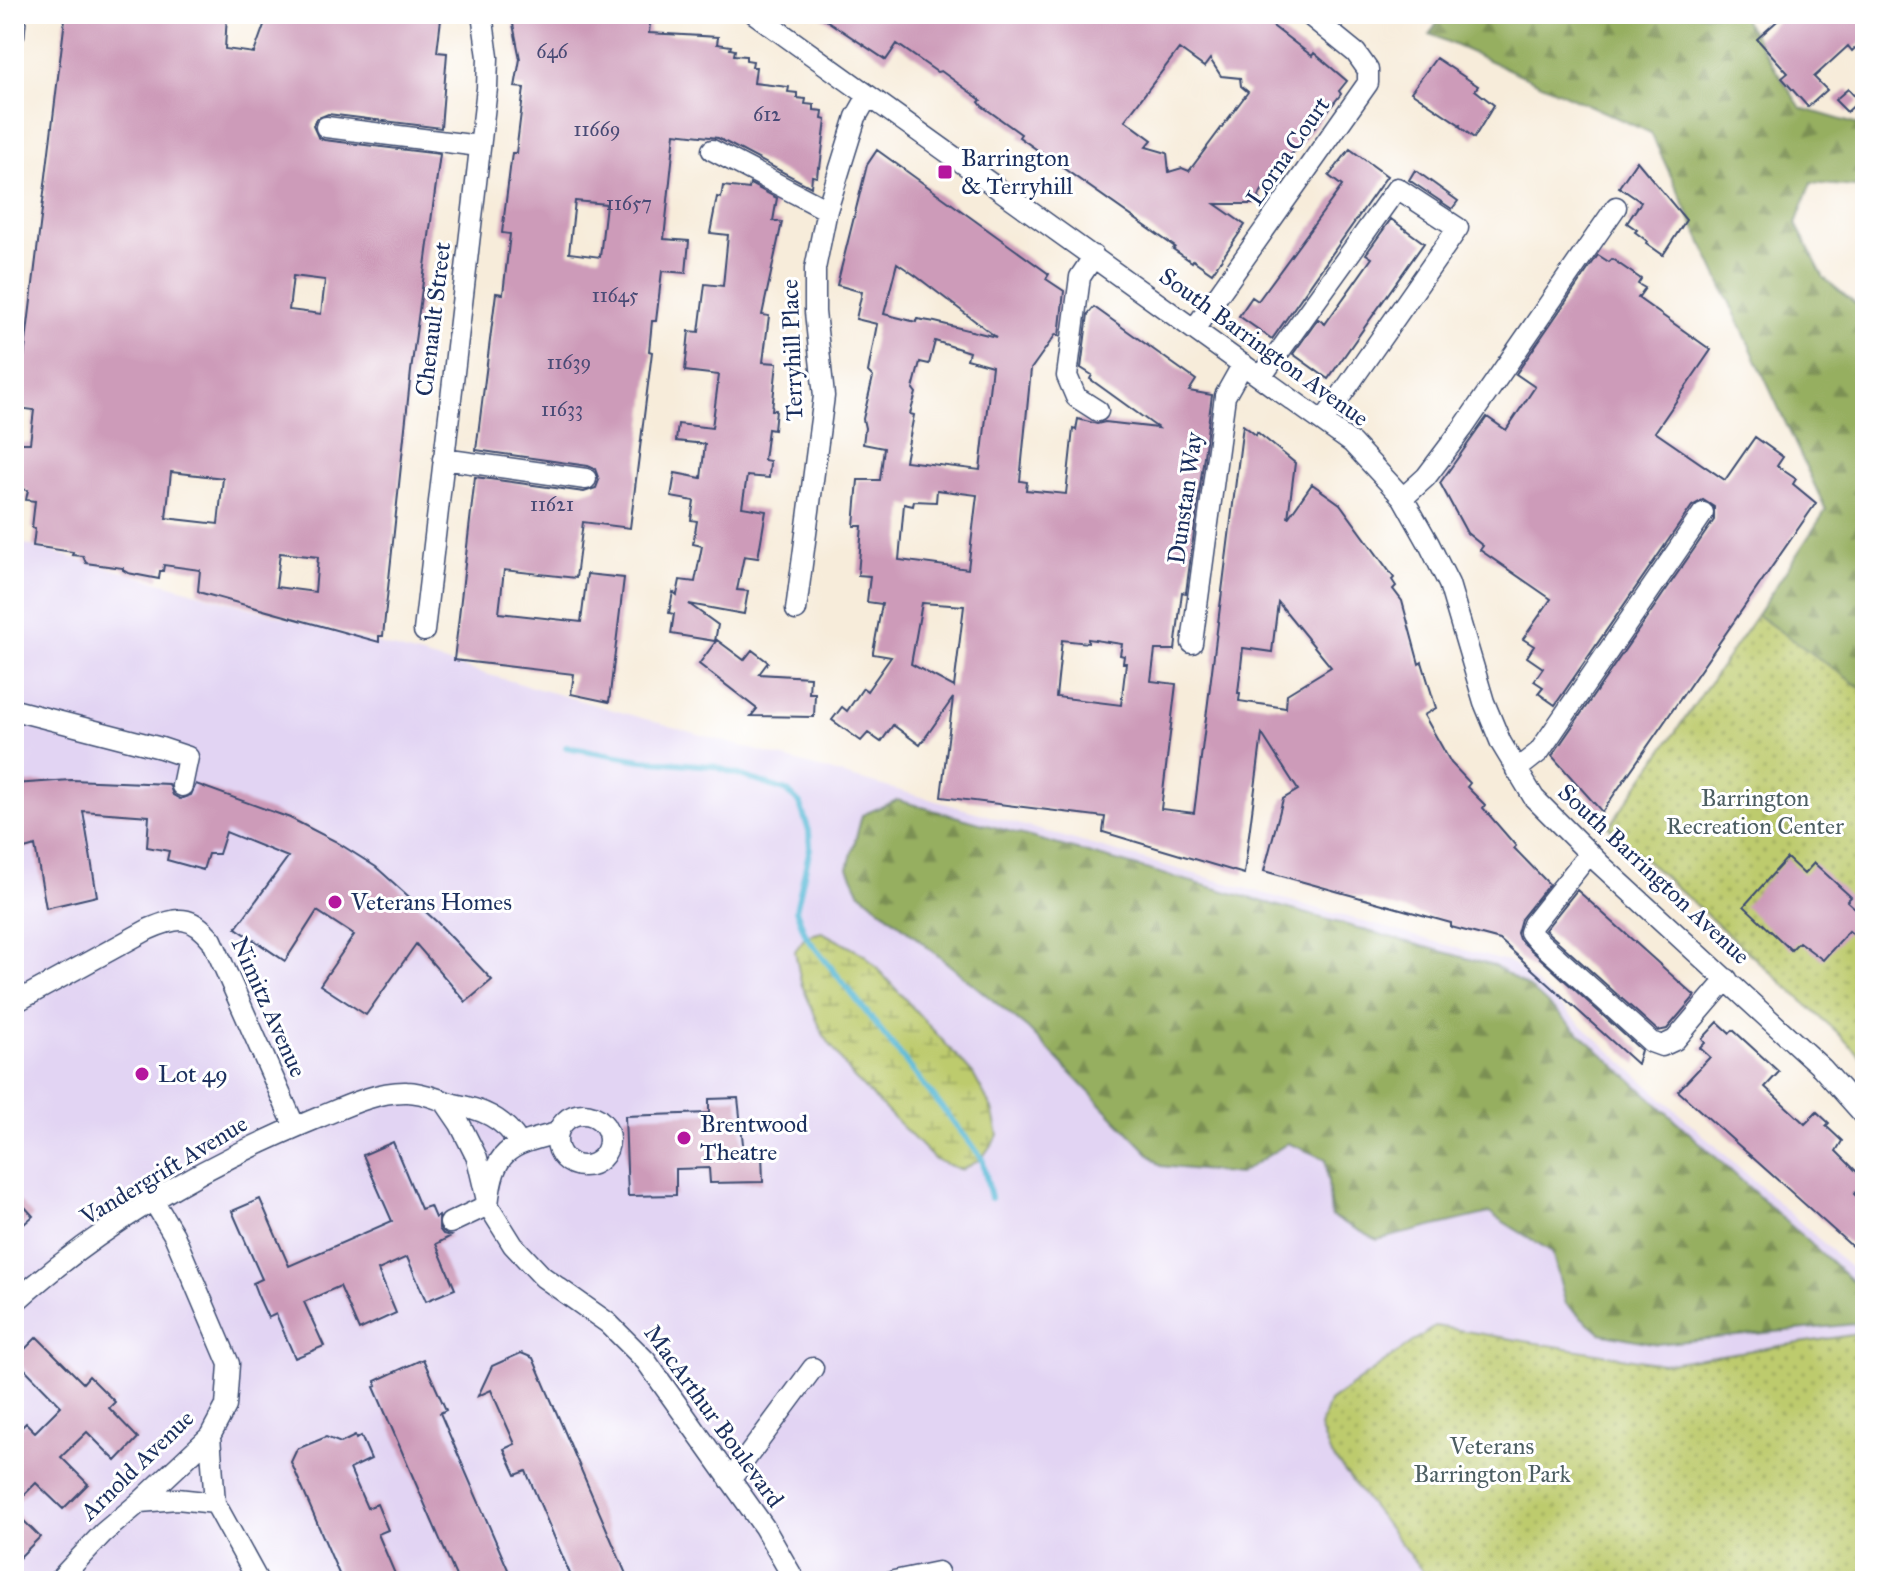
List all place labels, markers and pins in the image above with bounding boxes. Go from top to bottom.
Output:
place label: Barrington & Terryhill [961,143,1073,201]
marker: Barrington & Terryhill [936,163,954,181]
place label: Veterans Homes [350,887,512,917]
marker: Veterans Homes [326,893,344,911]
place label: Lot 49 [158,1059,228,1089]
marker: Lot 49 [133,1065,151,1083]
place label: Brentwood Theatre [700,1109,808,1167]
marker: Brentwood Theatre [675,1129,693,1147]

